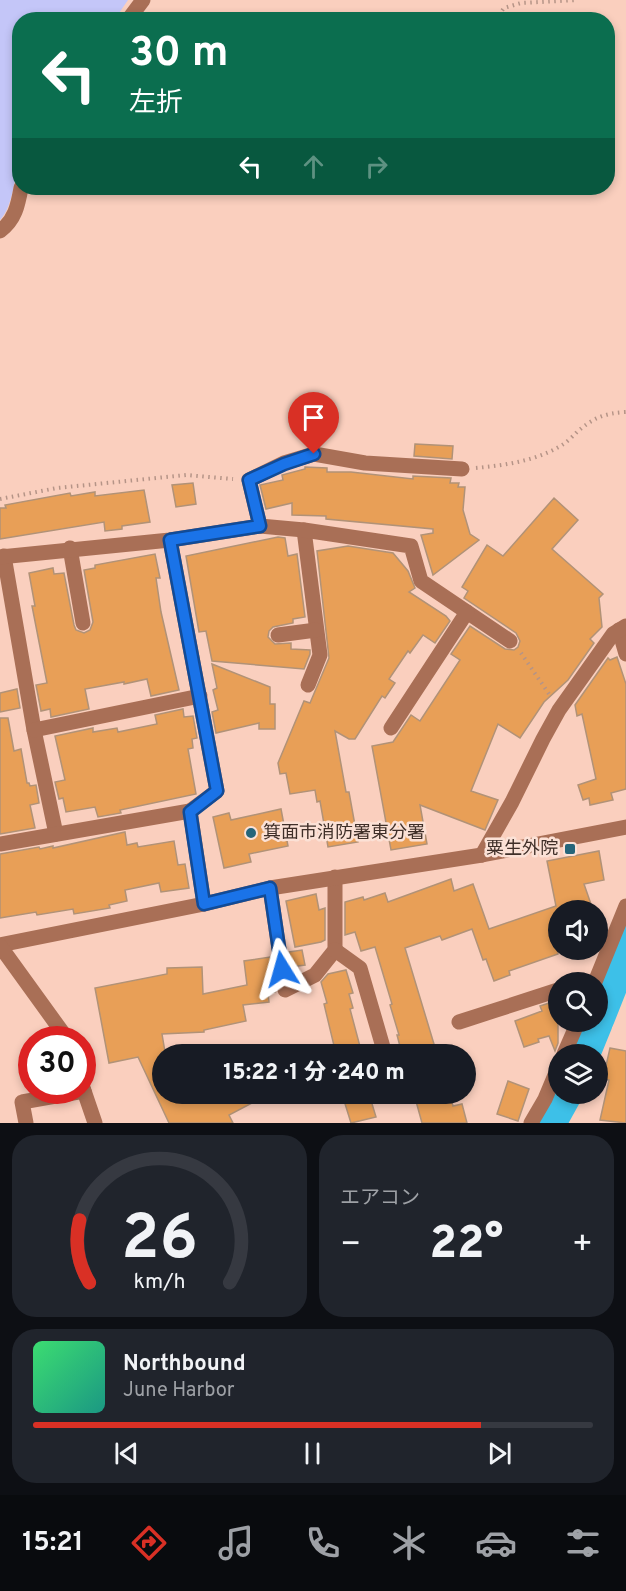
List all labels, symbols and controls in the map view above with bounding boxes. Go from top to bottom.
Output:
text: 30 m [129,28,228,81]
icon: left [30,36,108,114]
text: 左折 [129,87,183,121]
icon: left [234,150,267,183]
icon: ahead [297,150,330,183]
icon: right [360,150,393,183]
pin [288,392,339,454]
icon: arrive [297,401,330,434]
place label: 箕面市消防署東分署 [263,822,425,845]
marker: 箕面市消防署東分署 [244,826,258,840]
place label: 粟生外院 [486,838,558,861]
marker: 粟生外院 [563,842,577,856]
map controls [548,900,608,1104]
button: sound [548,900,608,960]
position arrow [250,937,314,1001]
button: search [548,972,608,1032]
speed limit sign: 30 [18,1026,96,1104]
button: layers [548,1044,608,1104]
text: 15:22 · 1 分 · 240 m [223,1060,405,1087]
text: エアコン [340,1186,420,1212]
text: 26 [121,1202,198,1281]
text: 22° [430,1217,503,1274]
text: − [340,1225,361,1267]
text: + [572,1225,593,1267]
text: km/h [133,1269,186,1296]
text: Northbound [123,1351,246,1378]
text: June Harbor [123,1378,235,1404]
icon: previous [110,1437,143,1470]
icon: pause [296,1437,329,1470]
icon: next [483,1437,516,1470]
icon: directions [128,1522,170,1564]
icon: music [215,1522,257,1564]
icon: phone [302,1522,344,1564]
icon: climate [388,1522,430,1564]
icon: car [475,1522,517,1564]
icon: filters [562,1522,604,1564]
text: 15:21 [22,1526,84,1560]

